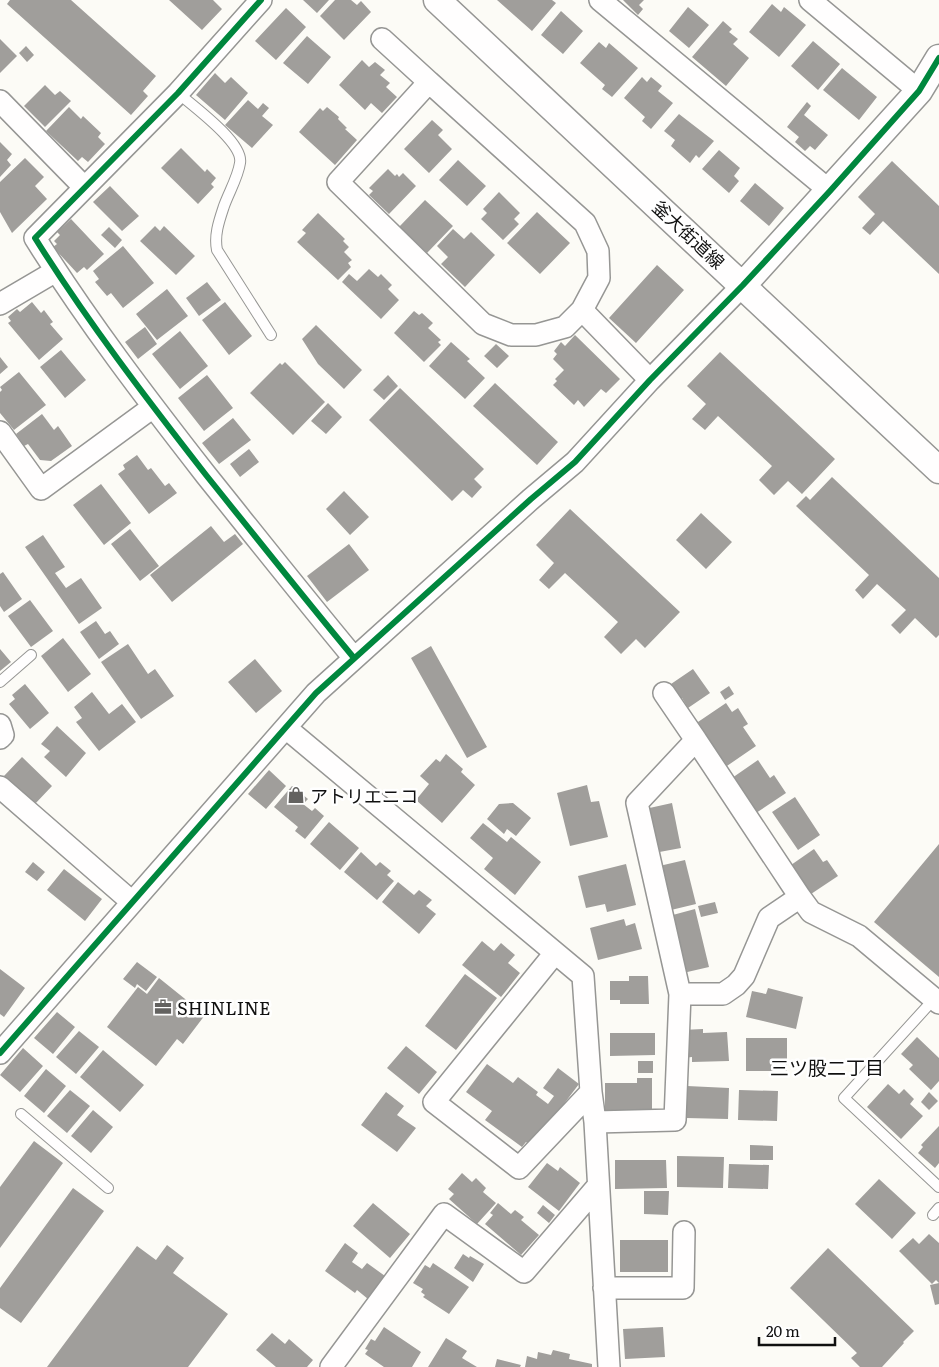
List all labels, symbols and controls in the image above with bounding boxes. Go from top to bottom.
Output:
street label: 釜大街道線 [647,193,731,275]
place label: アトリエニコ [310,782,418,809]
shop icon: アトリエニコ [286,785,306,805]
place label: SHINLINE [177,994,271,1021]
office icon: SHINLINE [153,997,173,1017]
district label: 三ツ股二丁目 [770,1053,884,1081]
scale bar [759,1314,835,1346]
text: 20 m [766,1319,800,1342]

